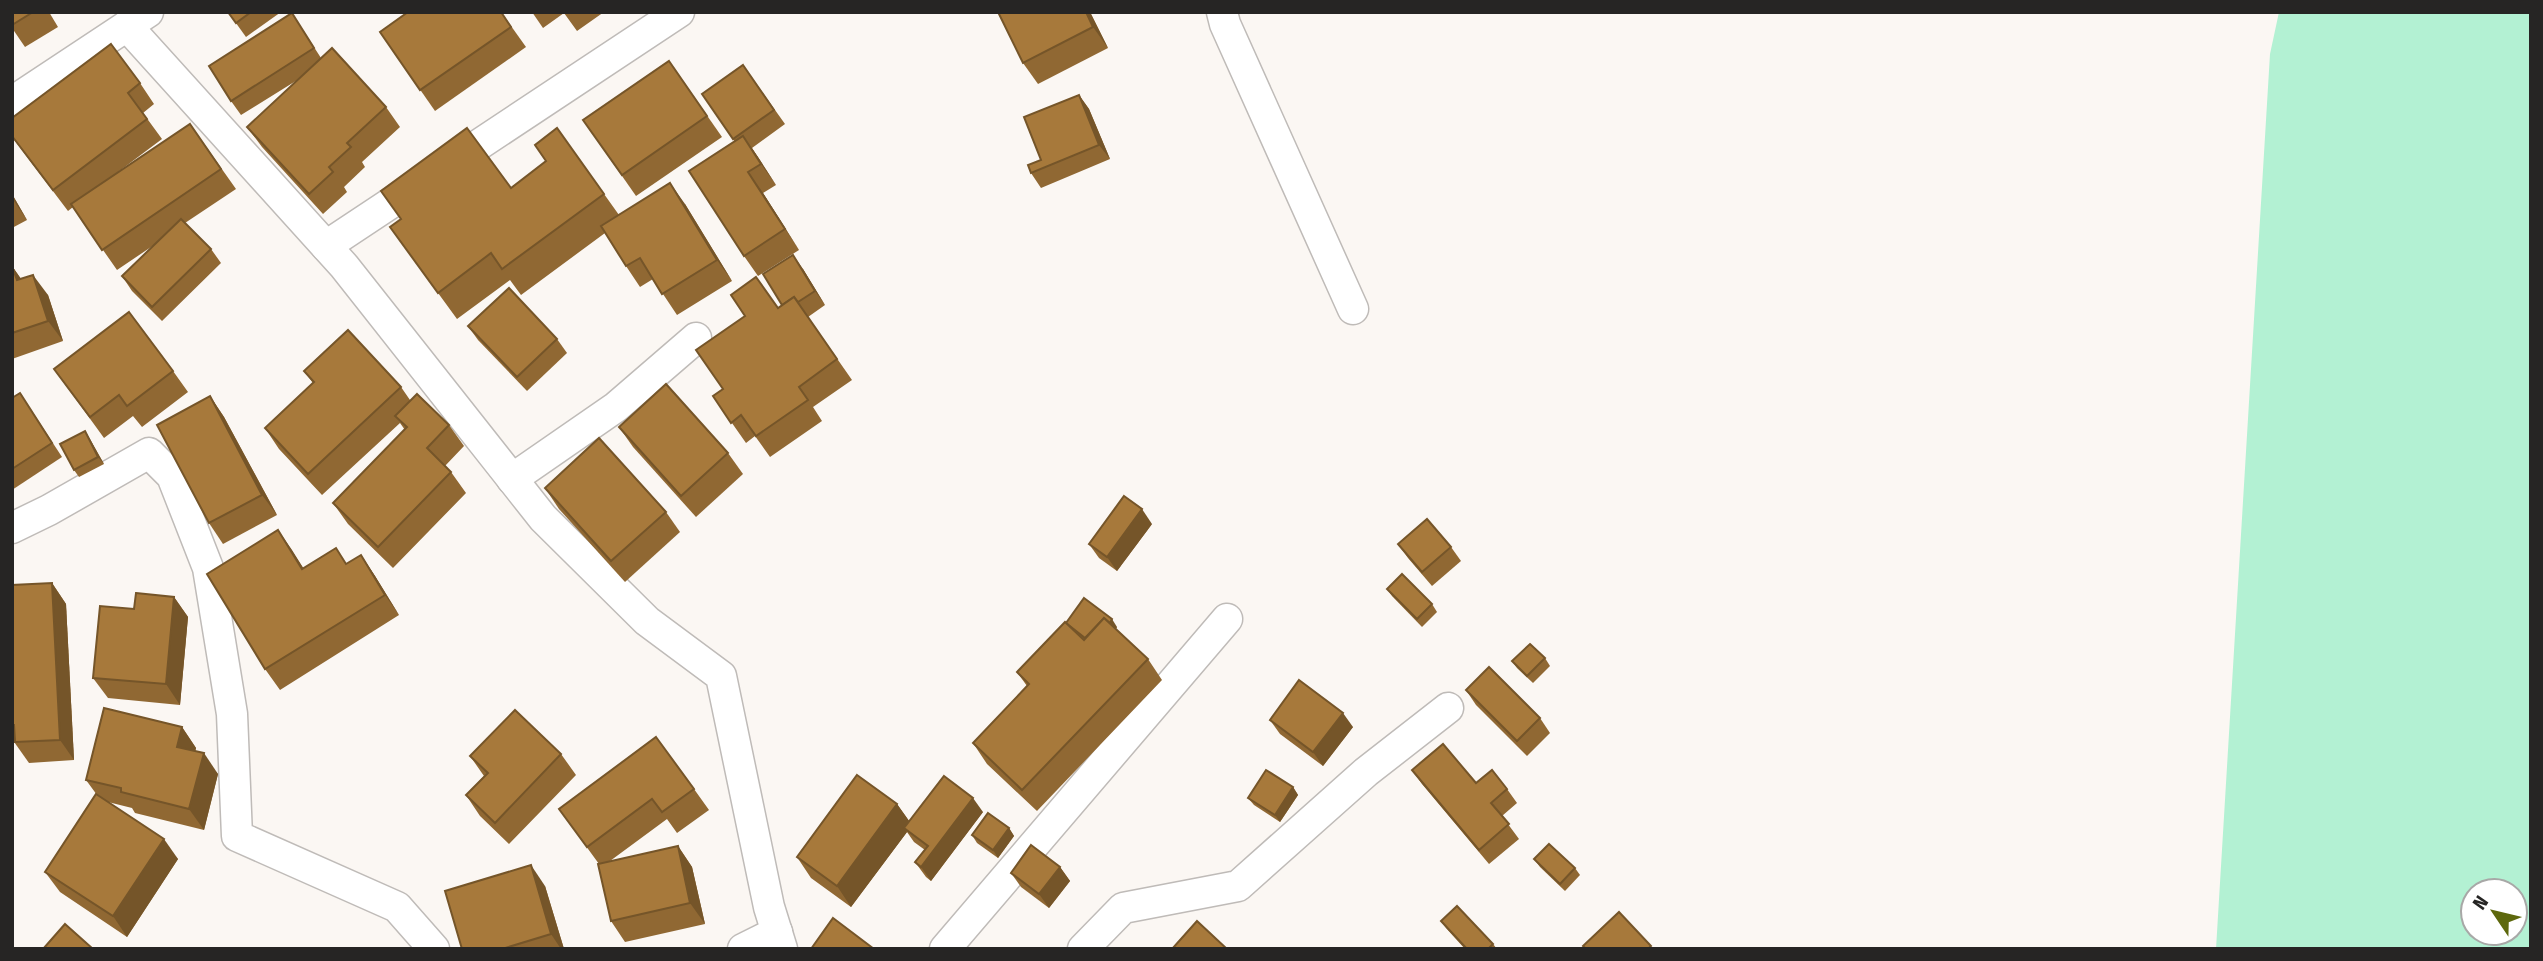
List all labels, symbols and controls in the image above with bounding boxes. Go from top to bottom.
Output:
north arrow [2459,877,2529,947]
text: N [2468,891,2493,914]

